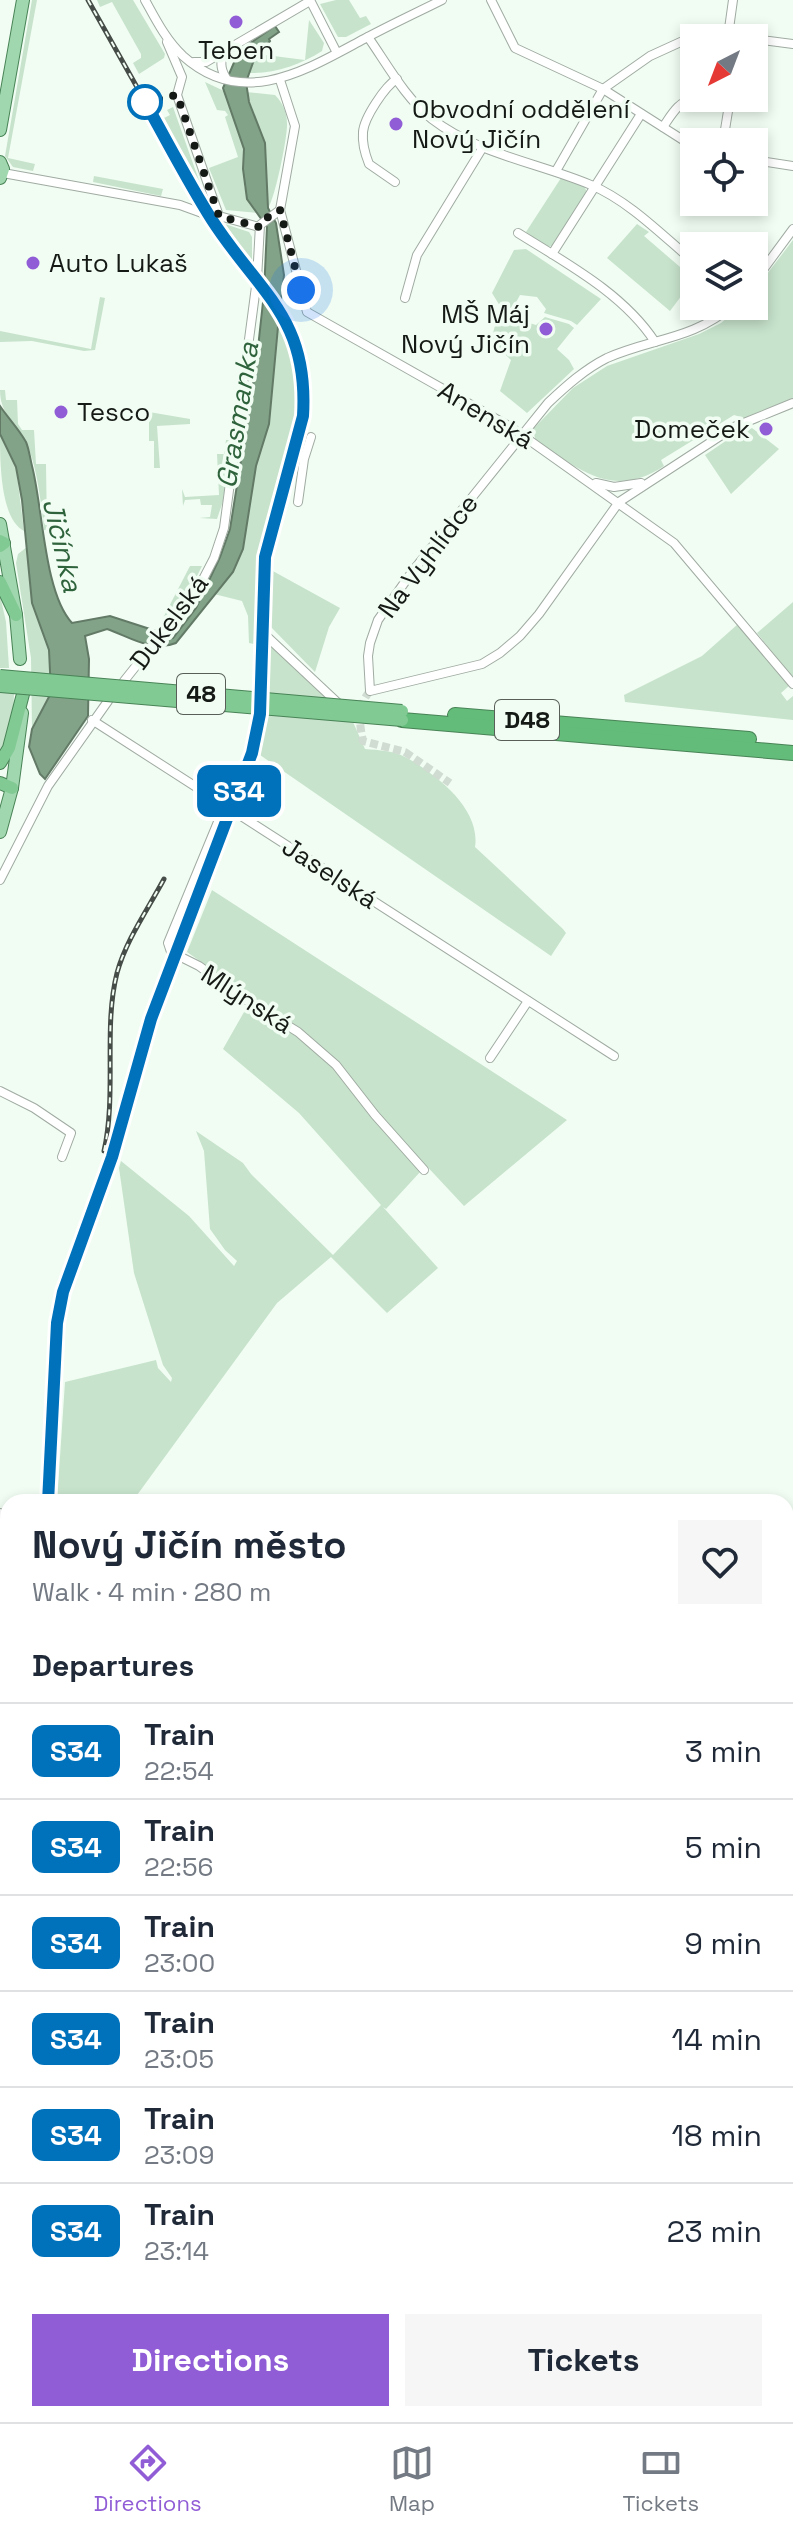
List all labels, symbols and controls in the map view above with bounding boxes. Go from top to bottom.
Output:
marker: Teben [227,13,245,31]
north arrow [680,24,768,112]
map controls [680,24,768,320]
place label: Teben [198,33,274,67]
unlabelled marker [128,85,162,119]
place label: Obvodní oddělení Nový Jičín [412,92,631,156]
marker: Obvodní oddělení Nový Jičín [387,115,405,133]
button: locate [680,128,768,216]
button: layers [680,232,768,320]
place label: Auto Lukaš [49,246,188,280]
marker: Auto Lukaš [24,254,42,272]
your location [281,270,321,310]
place label: MŠ Máj Nový Jičín [401,297,530,361]
marker: MŠ Máj Nový Jičín [537,320,555,338]
water label: Grasmanka [208,338,266,491]
street label: Anenská [432,373,540,457]
place label: Tesco [77,395,150,429]
marker: Tesco [52,403,70,421]
place label: Domeček [634,412,750,446]
marker: Domeček [757,420,775,438]
street label: Na Vyhlídce [370,487,486,625]
water label: Jičínka [35,495,91,596]
street label: Dukelská [122,568,216,676]
road number: 48 [177,674,225,714]
road number: D48 [495,700,559,740]
line badge: S34 [193,765,285,817]
text: S34 [213,773,265,809]
street label: Jaselská [276,829,384,917]
street label: Mlýnská [195,957,300,1041]
button: heart [678,1520,762,1604]
text: Nový Jičín město [32,1521,347,1569]
text: Walk · 4 min · 280 m [32,1575,271,1609]
text: Departures [32,1646,194,1685]
text: Train [144,1715,215,1754]
text: 3 min [685,1732,762,1771]
text: S34 [50,1733,102,1769]
text: 22:54 [144,1754,214,1788]
text: Train [144,1811,215,1850]
text: 5 min [685,1828,762,1867]
text: S34 [50,1829,102,1865]
text: 22:56 [144,1850,213,1884]
text: Train [144,1907,215,1946]
text: 9 min [684,1924,762,1963]
text: S34 [50,1925,102,1961]
text: 23:00 [144,1946,215,1980]
text: Train [144,2003,215,2042]
text: 14 min [671,2020,762,2059]
text: S34 [50,2021,102,2057]
text: 23:05 [144,2042,214,2076]
text: Train [144,2099,215,2138]
text: 18 min [672,2116,762,2155]
text: S34 [50,2117,102,2153]
text: 23:09 [144,2138,214,2172]
text: Train [144,2195,215,2234]
text: 23 min [667,2212,762,2251]
text: S34 [50,2213,102,2249]
text: 23:14 [144,2234,209,2268]
button: Directions [32,2314,389,2406]
button: Tickets [405,2314,762,2406]
tab: Directions [94,2441,202,2517]
tab: Map [389,2441,435,2517]
tab: Tickets [622,2441,699,2517]

